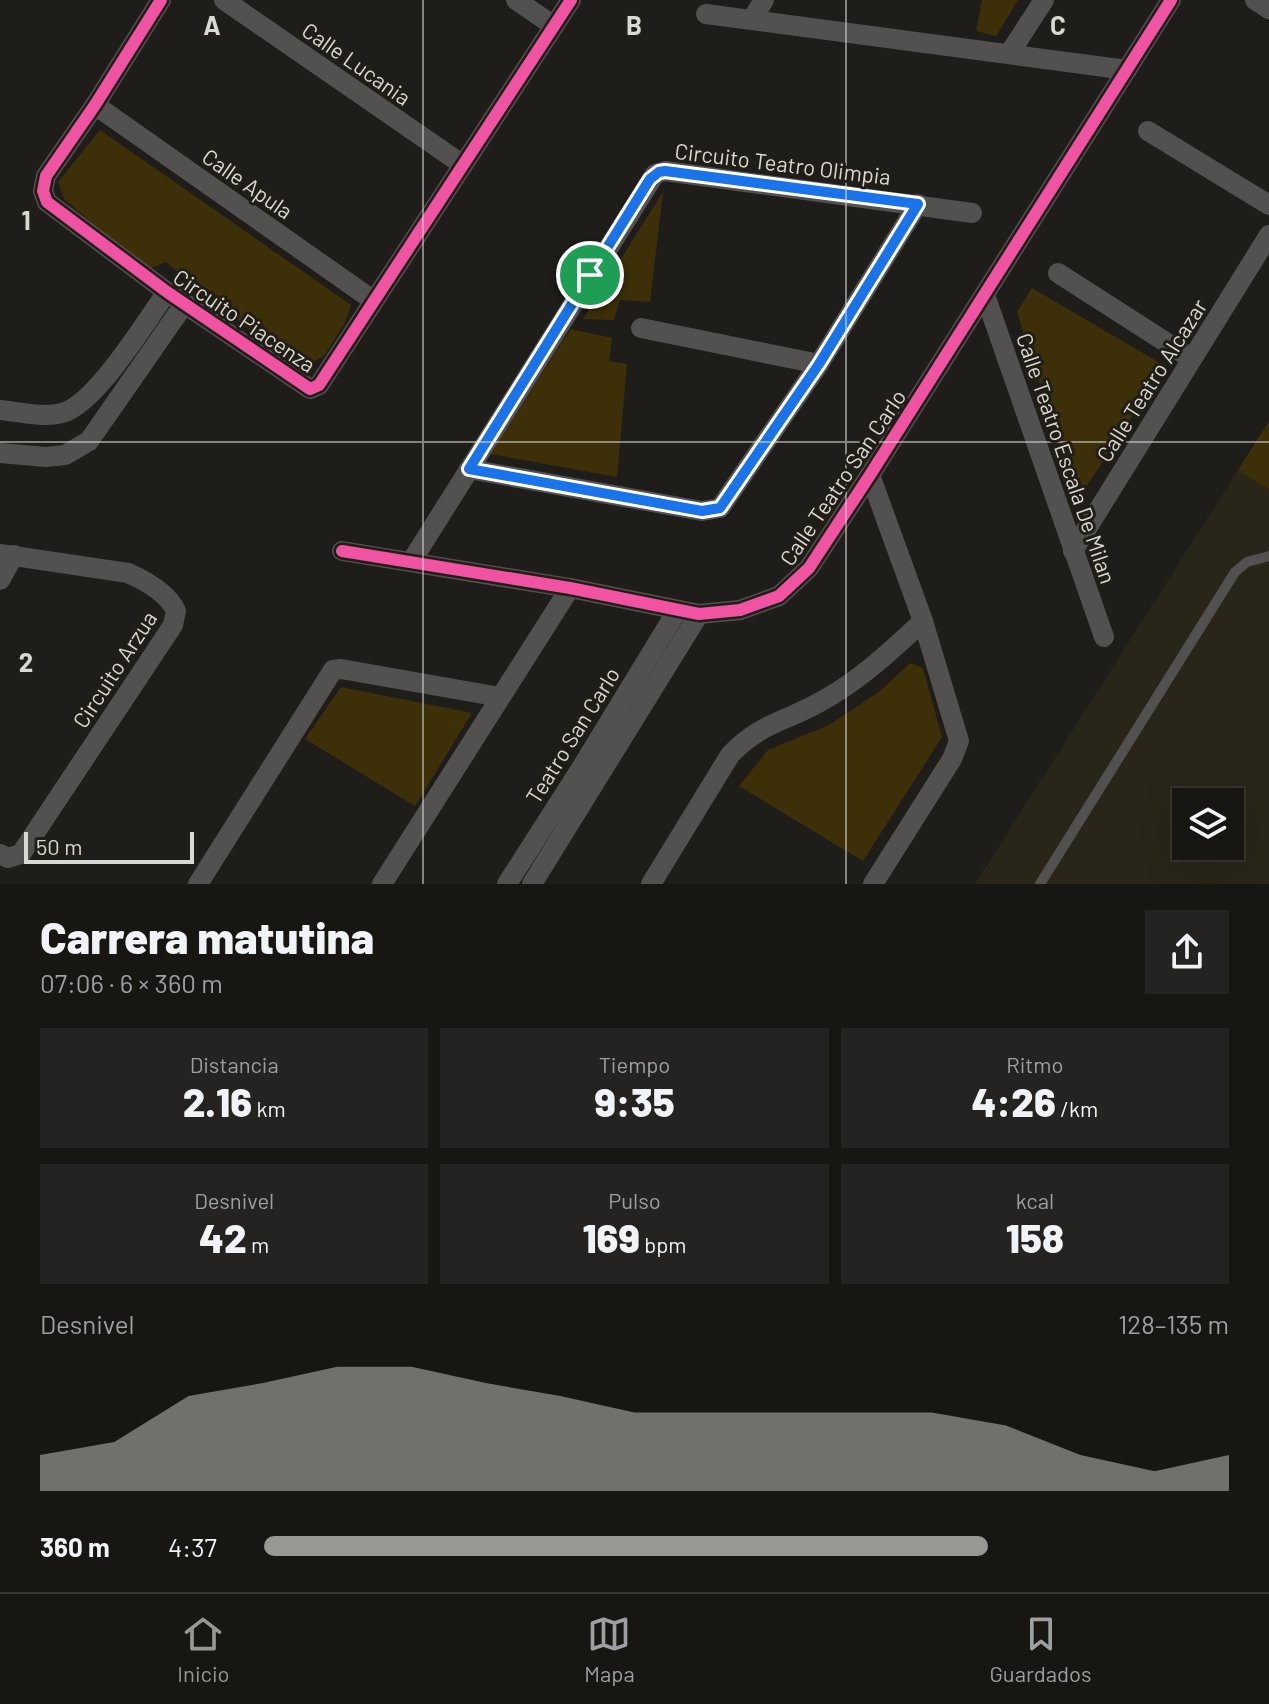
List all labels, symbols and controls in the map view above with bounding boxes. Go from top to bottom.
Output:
text: A [203,9,221,40]
text: B [626,9,642,40]
text: C [1050,9,1066,40]
street label: Calle Lucania [298,16,416,110]
street label: Circuito Teatro Olimpia [674,137,892,189]
street label: Calle Apula [198,142,298,224]
text: 1 [21,204,31,235]
pin [556,241,624,309]
icon: arrive [568,253,612,297]
street label: Circuito Piacenza [169,263,321,377]
street label: Calle Teatro Alcazar [1090,294,1212,466]
street label: Calle Teatro Escala De Milan [1012,329,1122,587]
street label: Calle Teatro San Carlo [773,384,911,570]
street label: Circuito Arzua [67,606,161,732]
text: 2 [19,646,33,677]
street label: Teatro San Carlo [520,662,624,808]
map controls [1172,788,1244,860]
button: layers [1172,788,1244,860]
scale bar [24,828,194,864]
text: 50 m [36,833,82,859]
text: Carrera matutina [40,910,374,963]
button: share [1145,910,1229,994]
text: 07:06 · 6 × 360 m [40,967,223,998]
text: Distancia [190,1051,279,1077]
text: Tiempo [599,1051,670,1077]
text: Ritmo [1006,1051,1063,1077]
text: 2.16 [183,1077,252,1125]
text: 9:35 [594,1077,675,1125]
text: 4:26 [971,1077,1056,1125]
text: km [252,1095,286,1121]
text: /km [1056,1095,1098,1121]
text: Desnivel [194,1187,274,1213]
text: Pulso [608,1187,661,1213]
text: kcal [1016,1187,1054,1213]
text: 42 [199,1213,247,1261]
text: 169 [582,1213,640,1261]
text: 158 [1006,1213,1064,1261]
text: m [247,1231,269,1257]
text: bpm [640,1231,687,1257]
text: Desnivel [40,1308,135,1339]
text: 128–135 m [1118,1308,1229,1339]
text: 360 m [40,1531,110,1562]
text: 4:37 [168,1531,217,1562]
tab: Inicio [177,1612,230,1686]
tab: Mapa [584,1612,635,1686]
tab: Guardados [989,1612,1092,1686]

